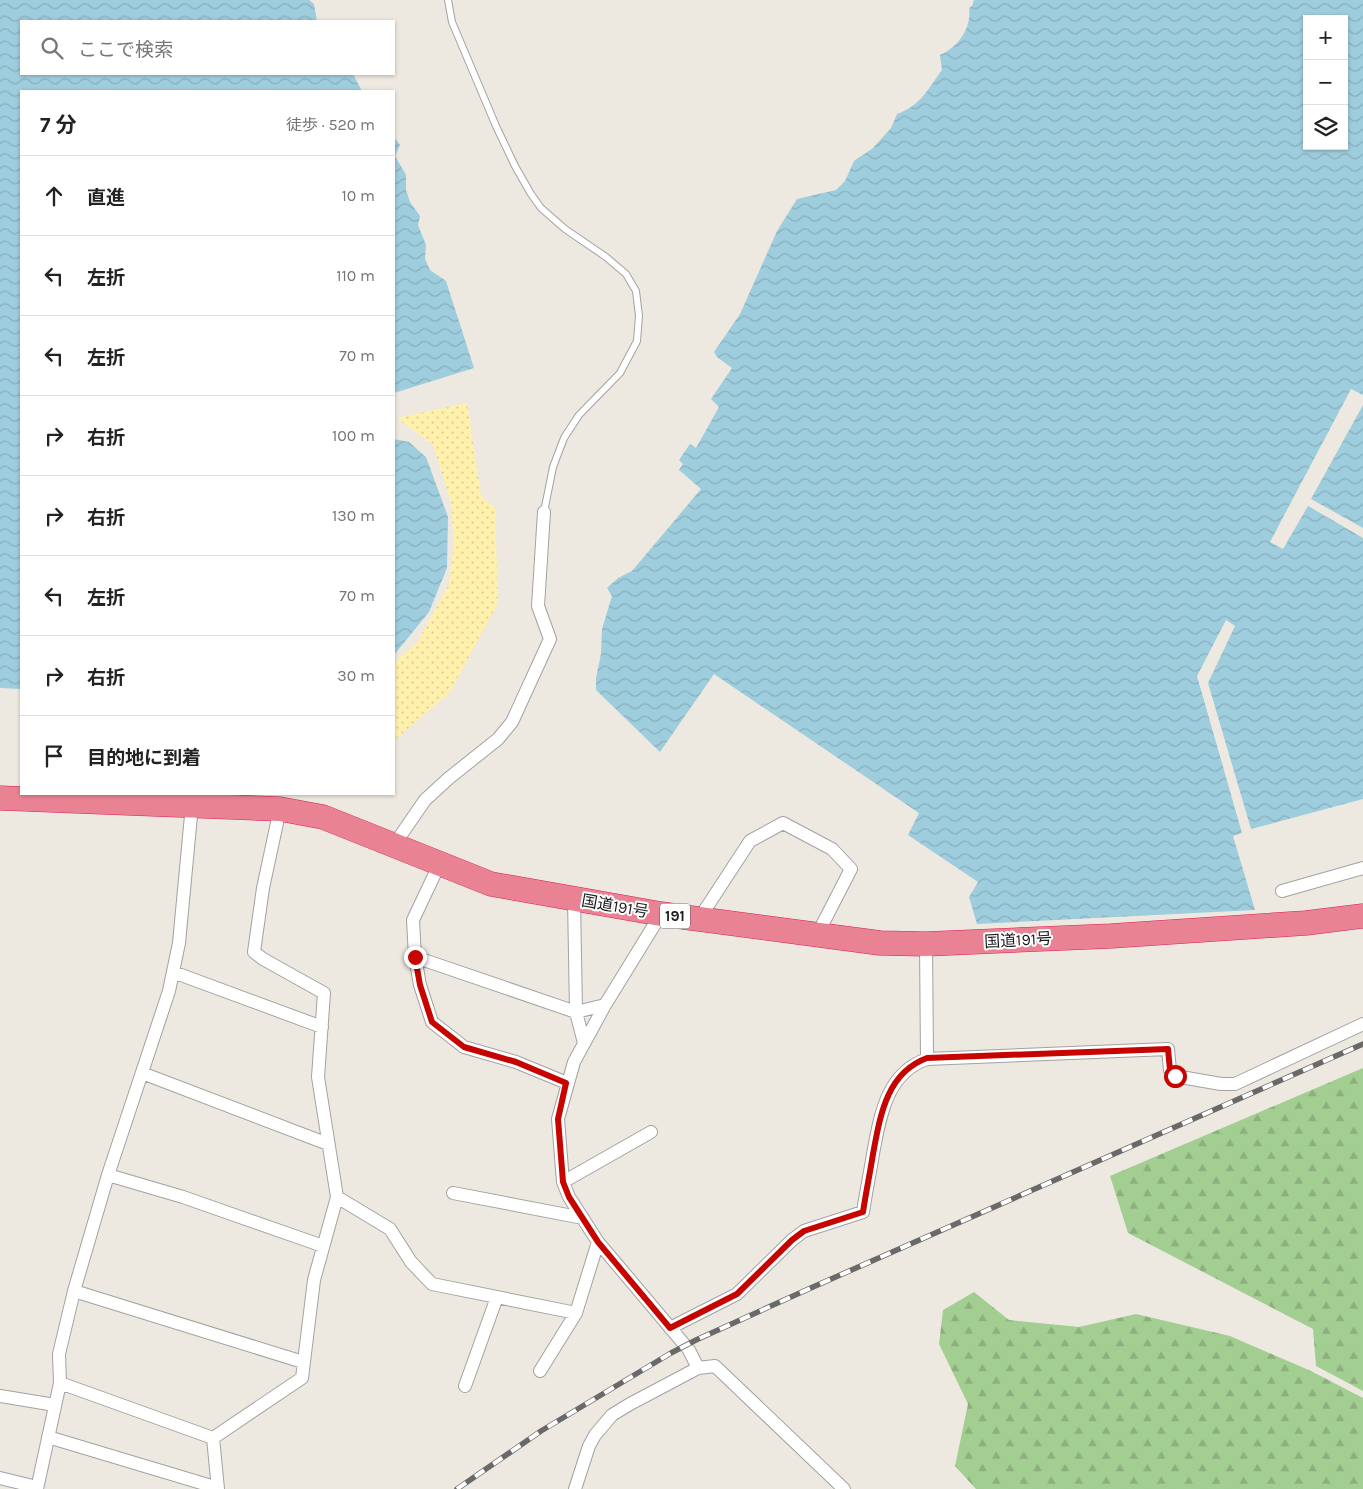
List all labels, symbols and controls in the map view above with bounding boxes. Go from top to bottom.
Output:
map controls [1303,15,1348,150]
button: + [1303,15,1348,60]
search box [20,20,395,75]
icon: search [38,34,66,62]
text: ここで検索 [78,39,173,61]
button: − [1303,60,1348,105]
button: layers [1303,105,1348,150]
text: 7 分 [40,113,77,137]
text: 徒歩 · 520 m [286,115,375,134]
icon: ahead [40,182,68,210]
text: 10 m [341,186,375,205]
text: 直進 [87,187,125,209]
icon: left [40,262,68,290]
text: 110 m [336,266,375,285]
text: 左折 [87,267,125,289]
icon: left [40,342,68,370]
text: 70 m [339,346,375,365]
text: 左折 [87,347,125,369]
icon: right [40,422,68,450]
text: 100 m [332,426,375,445]
text: 右折 [87,427,125,449]
icon: right [40,502,68,530]
text: 130 m [332,506,375,525]
text: 右折 [87,507,125,529]
icon: left [40,582,68,610]
text: 70 m [339,586,375,605]
text: 左折 [87,587,125,609]
icon: right [40,662,68,690]
text: 30 m [337,666,375,685]
text: 右折 [87,667,125,689]
icon: arrive [40,742,68,770]
text: 目的地に到着 [87,747,201,769]
street label: 国道191号 [580,891,650,921]
road number: 191 [660,904,690,928]
street label: 国道191号 [984,929,1052,951]
route end [404,946,427,969]
route start [1164,1065,1187,1088]

